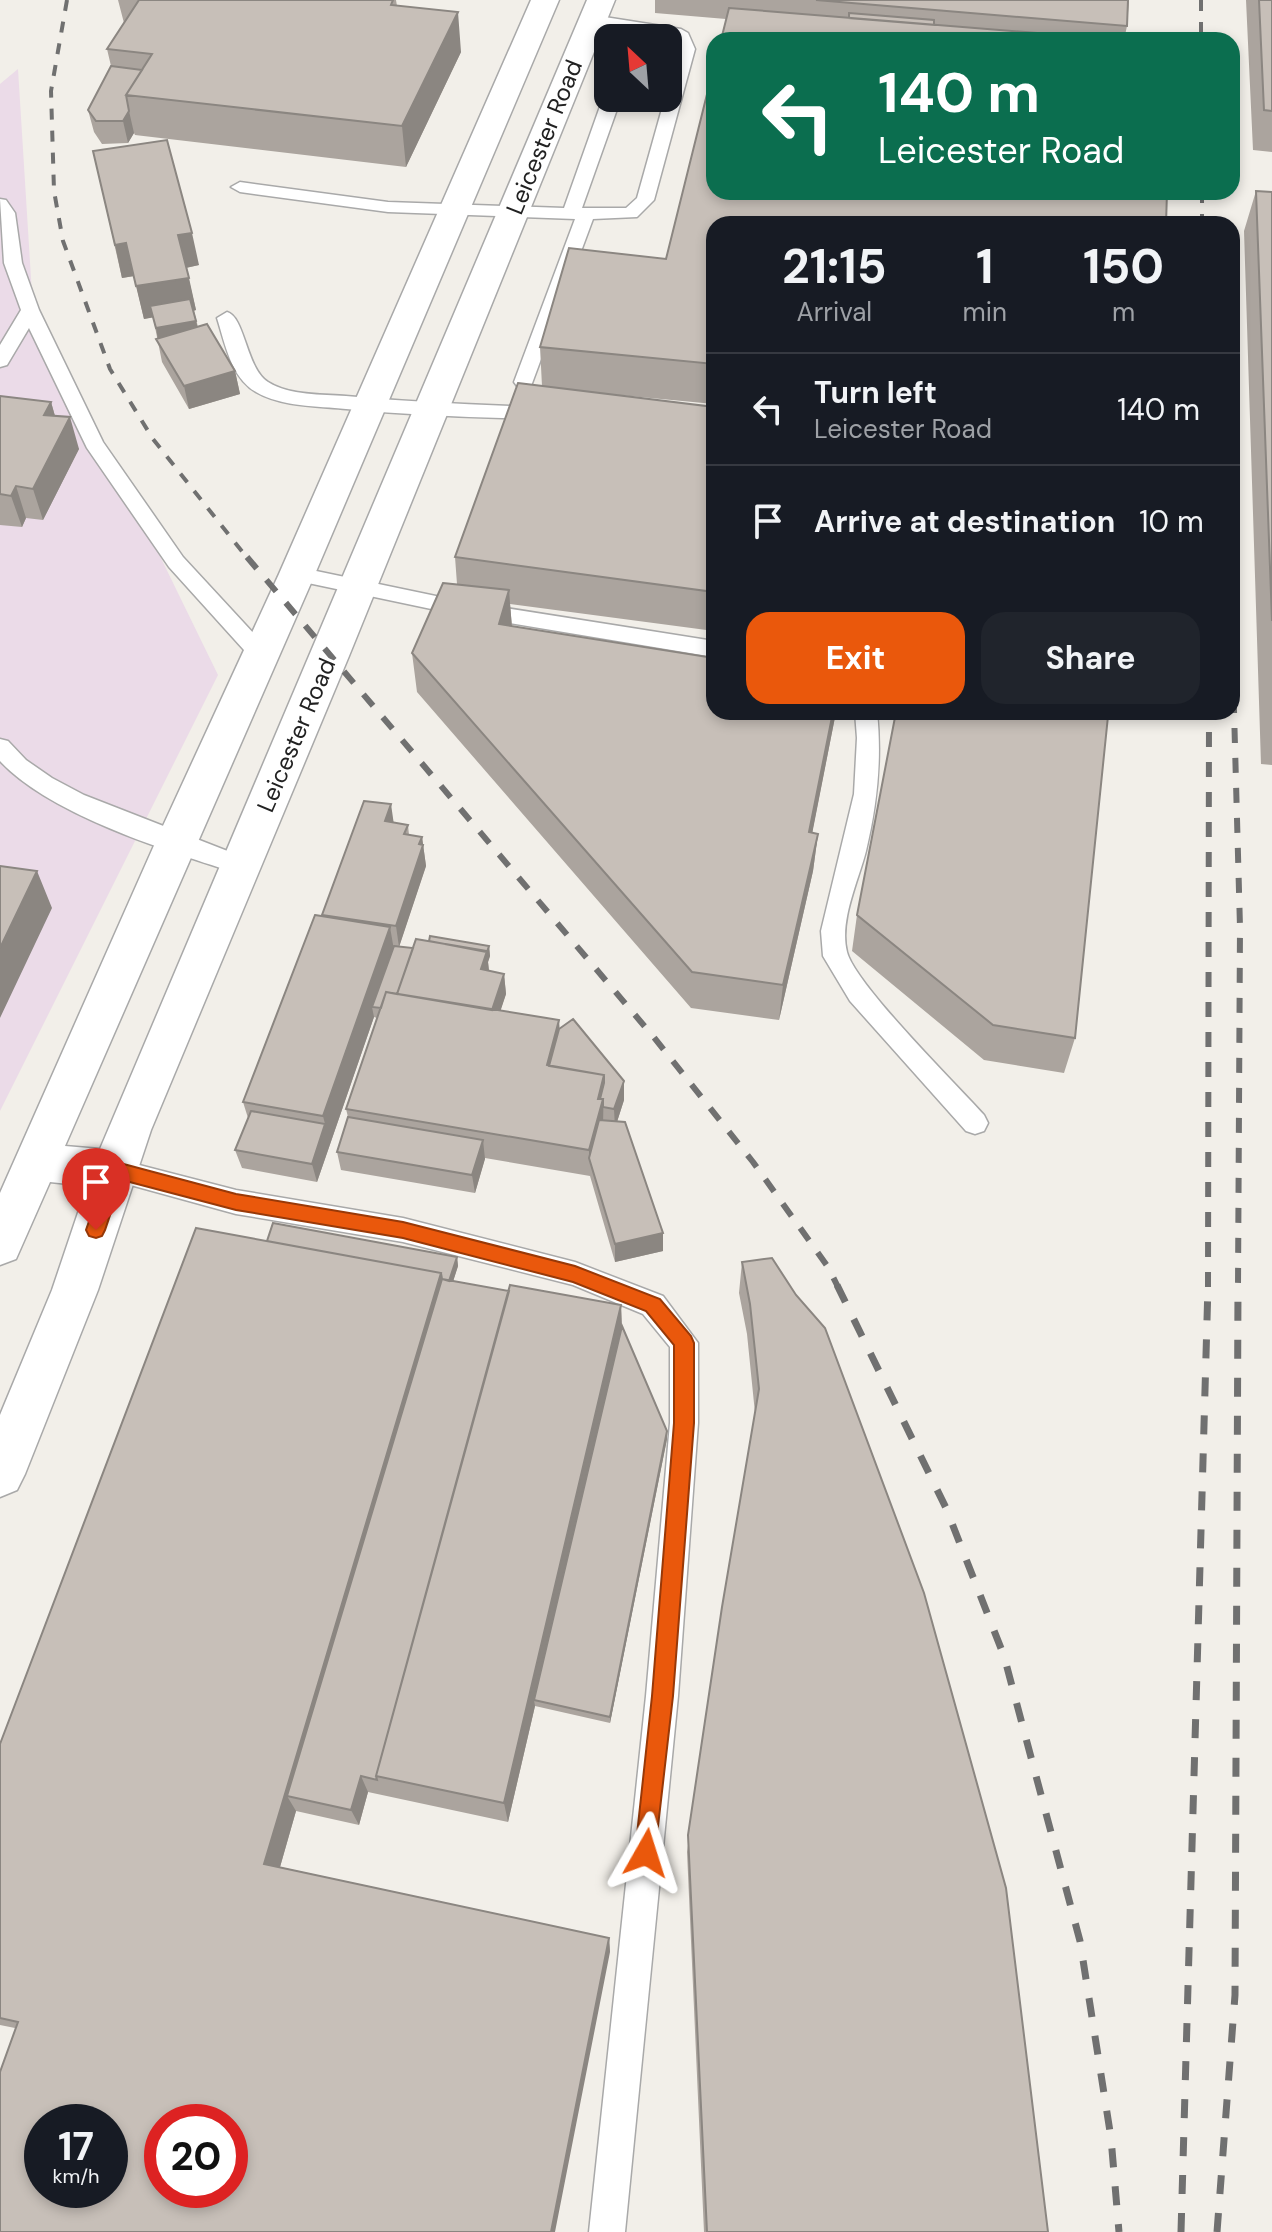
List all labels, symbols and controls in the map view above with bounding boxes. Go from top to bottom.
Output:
north arrow [594,24,682,112]
map controls [594,24,682,112]
street label: Leicester Road [499,55,589,219]
text: 140 m [878,56,1040,129]
icon: left [746,64,850,168]
text: Leicester Road [878,127,1124,174]
text: 21:15 [782,235,887,298]
text: 1 [976,235,994,298]
text: 150 [1083,235,1164,298]
text: Arrival [796,295,872,329]
text: min [963,295,1007,329]
text: m [1112,295,1135,329]
text: Turn left [814,373,937,412]
icon: left [746,387,790,431]
text: 140 m [1117,390,1200,429]
text: Leicester Road [814,412,992,446]
icon: arrive [746,499,790,543]
text: Arrive at destination [814,502,1115,541]
text: 10 m [1139,502,1204,541]
button: Exit [746,612,965,704]
button: Share [981,612,1200,704]
street label: Leicester Road [250,653,342,817]
pin [62,1148,130,1230]
icon: arrive [74,1160,118,1204]
position arrow [604,1811,688,1895]
speed limit sign: 20 [144,2104,248,2208]
text: 17 [58,2120,94,2172]
text: km/h [52,2163,100,2189]

